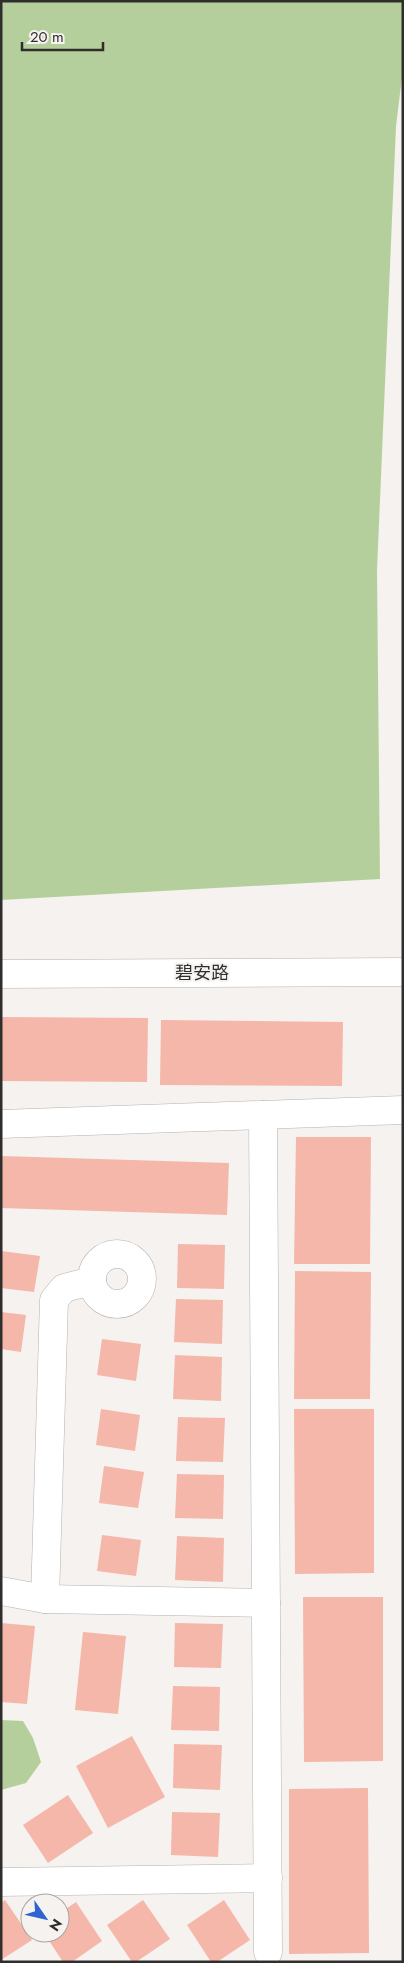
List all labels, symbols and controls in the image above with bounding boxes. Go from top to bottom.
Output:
scale bar [22,20,104,52]
text: 20 m [30,26,64,48]
street label: 碧安路 [175,960,229,986]
north arrow [20,1893,70,1943]
text: N [44,1915,67,1935]

